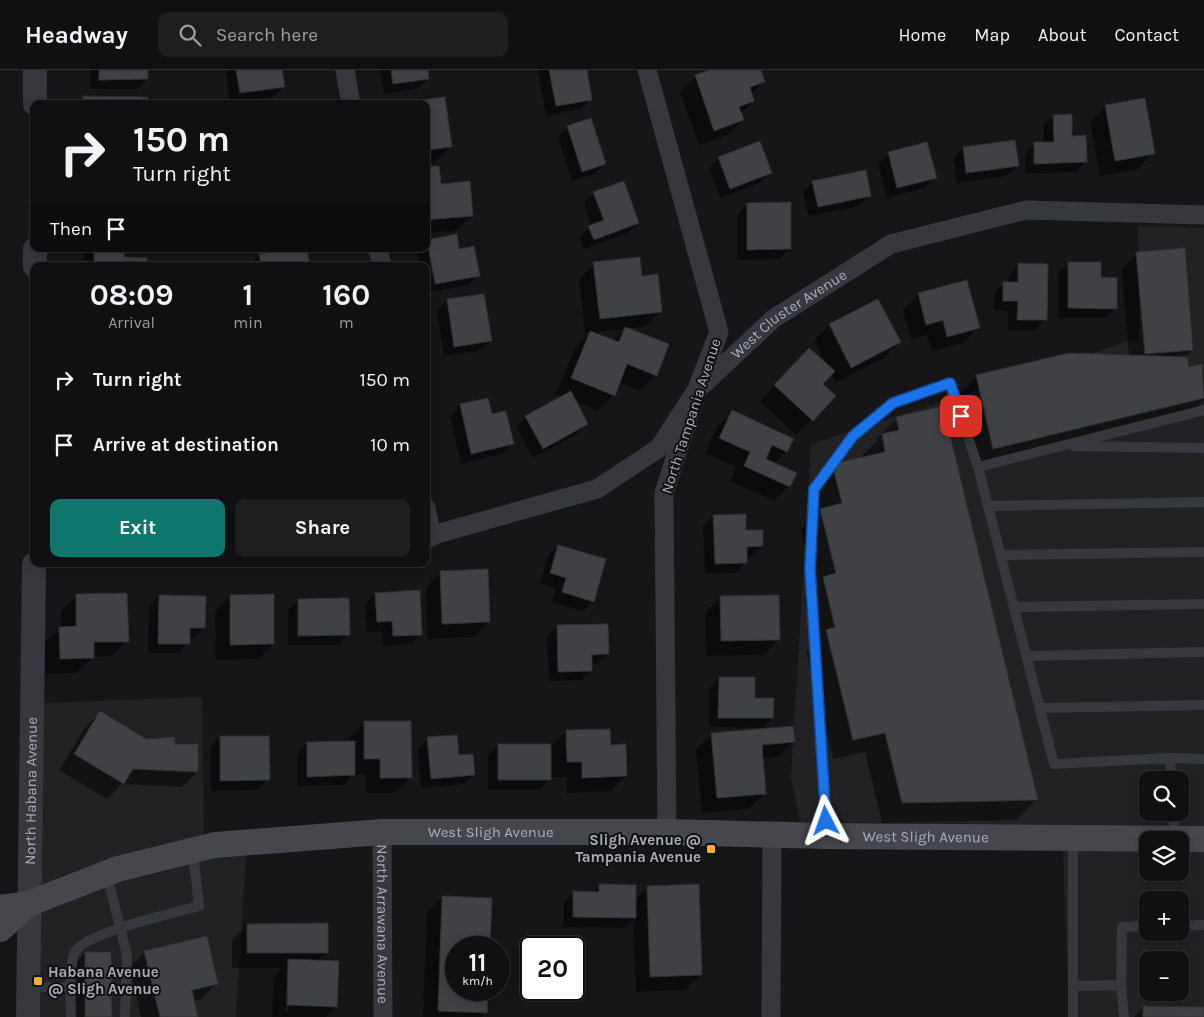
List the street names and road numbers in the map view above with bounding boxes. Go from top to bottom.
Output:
street label: West Cluster Avenue [727,265,850,363]
street label: North Tampania Avenue [657,336,725,496]
street label: North Habana Avenue [21,717,41,865]
street label: West Sligh Avenue [428,823,554,841]
street label: West Sligh Avenue [863,827,989,846]
street label: North Arrawana Avenue [373,844,392,1004]

